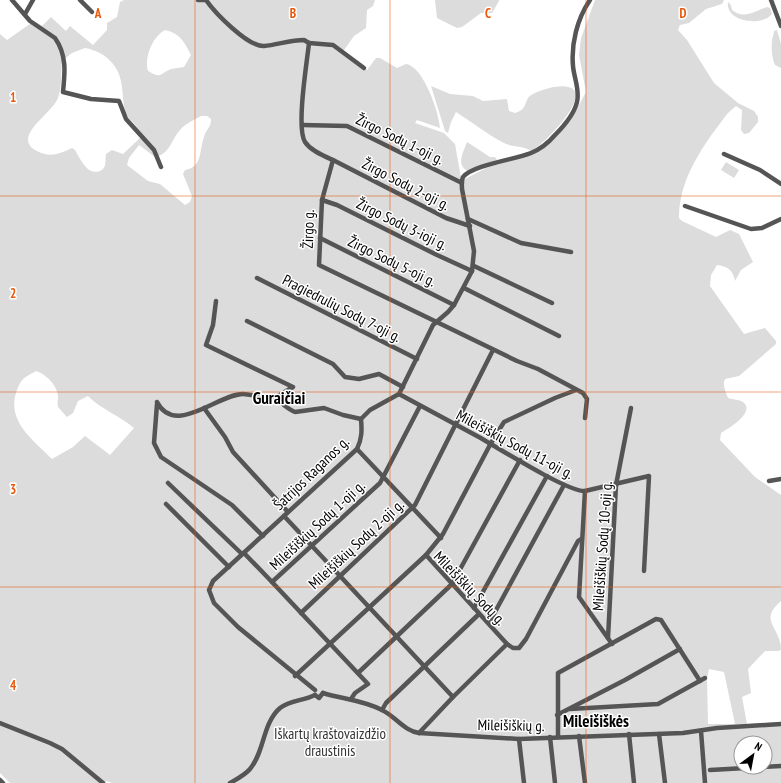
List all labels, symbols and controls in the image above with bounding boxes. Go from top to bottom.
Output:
text: A [94,5,102,22]
text: B [290,5,296,22]
text: C [485,5,491,22]
text: D [680,5,687,22]
text: 1 [10,89,16,106]
street label: Žirgo Sodų 1-oji g. [353,110,447,169]
street label: Žirgo Sodų 2-oji g. [359,154,453,214]
street label: Žirgo Sodų 3-ioji g. [353,194,451,254]
street label: Žirgo g. [298,209,318,249]
street label: Žirgo Sodų 5-oji g. [345,232,439,291]
street label: Pragiedrulių Sodų 7-oji g. [279,270,405,346]
text: 2 [10,285,16,302]
district label: Guraičiai [253,387,305,409]
street label: Mileišiškių Sodų 11-oji g. [453,405,577,483]
street label: Šatrijos Raganos g. [269,432,353,514]
street label: Mileišiškių Sodų 1-oji g. [265,476,369,574]
street label: Mileišiškių Sodų 10-oji g. [588,480,616,612]
text: 3 [10,481,16,498]
street label: Mileišiškių Sodų 2-oji g. [304,495,408,593]
street label: Mileišiškių Sodų g. [430,547,510,629]
text: 4 [10,677,17,694]
district label: Mileišiškės [563,710,629,732]
street label: Mileišiškių g. [477,715,545,735]
park label: Iškartų kraštovaizdžio draustinis [274,724,386,760]
north arrow [733,735,773,775]
text: N [752,739,765,754]

